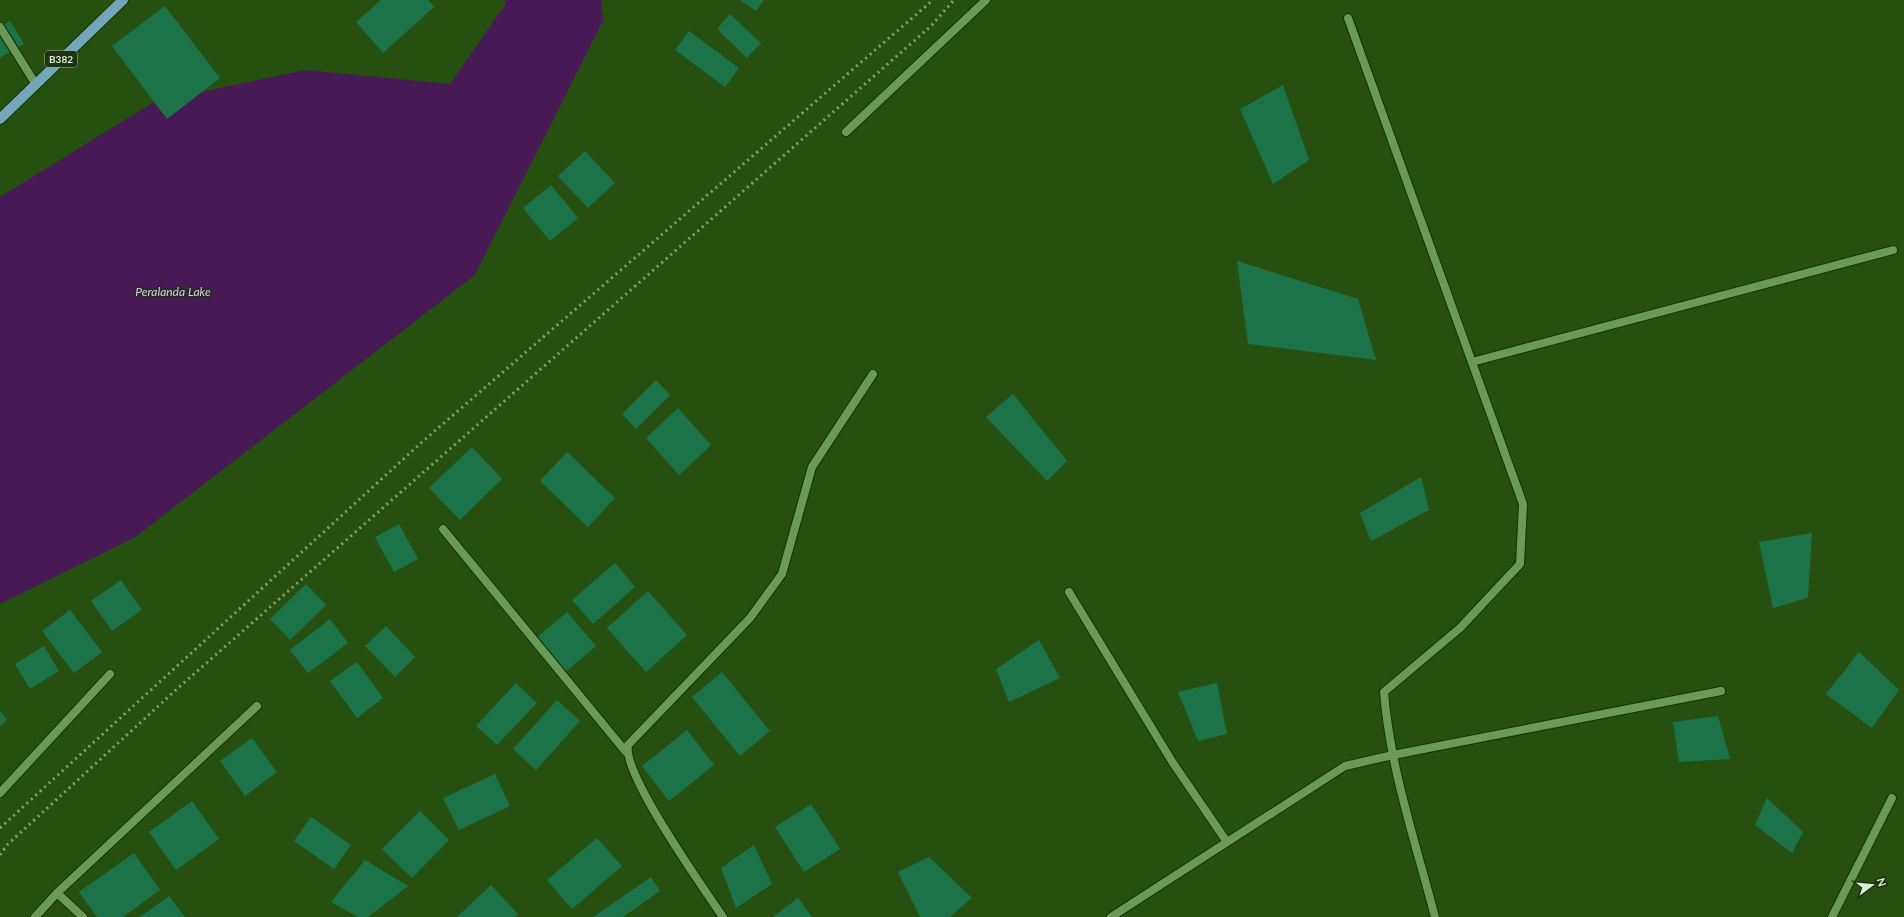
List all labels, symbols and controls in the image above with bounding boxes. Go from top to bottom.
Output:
road number: B382 [45,51,77,67]
water label: Peralanda Lake [135,284,211,299]
north arrow [1852,865,1892,905]
text: N [1875,876,1890,888]

